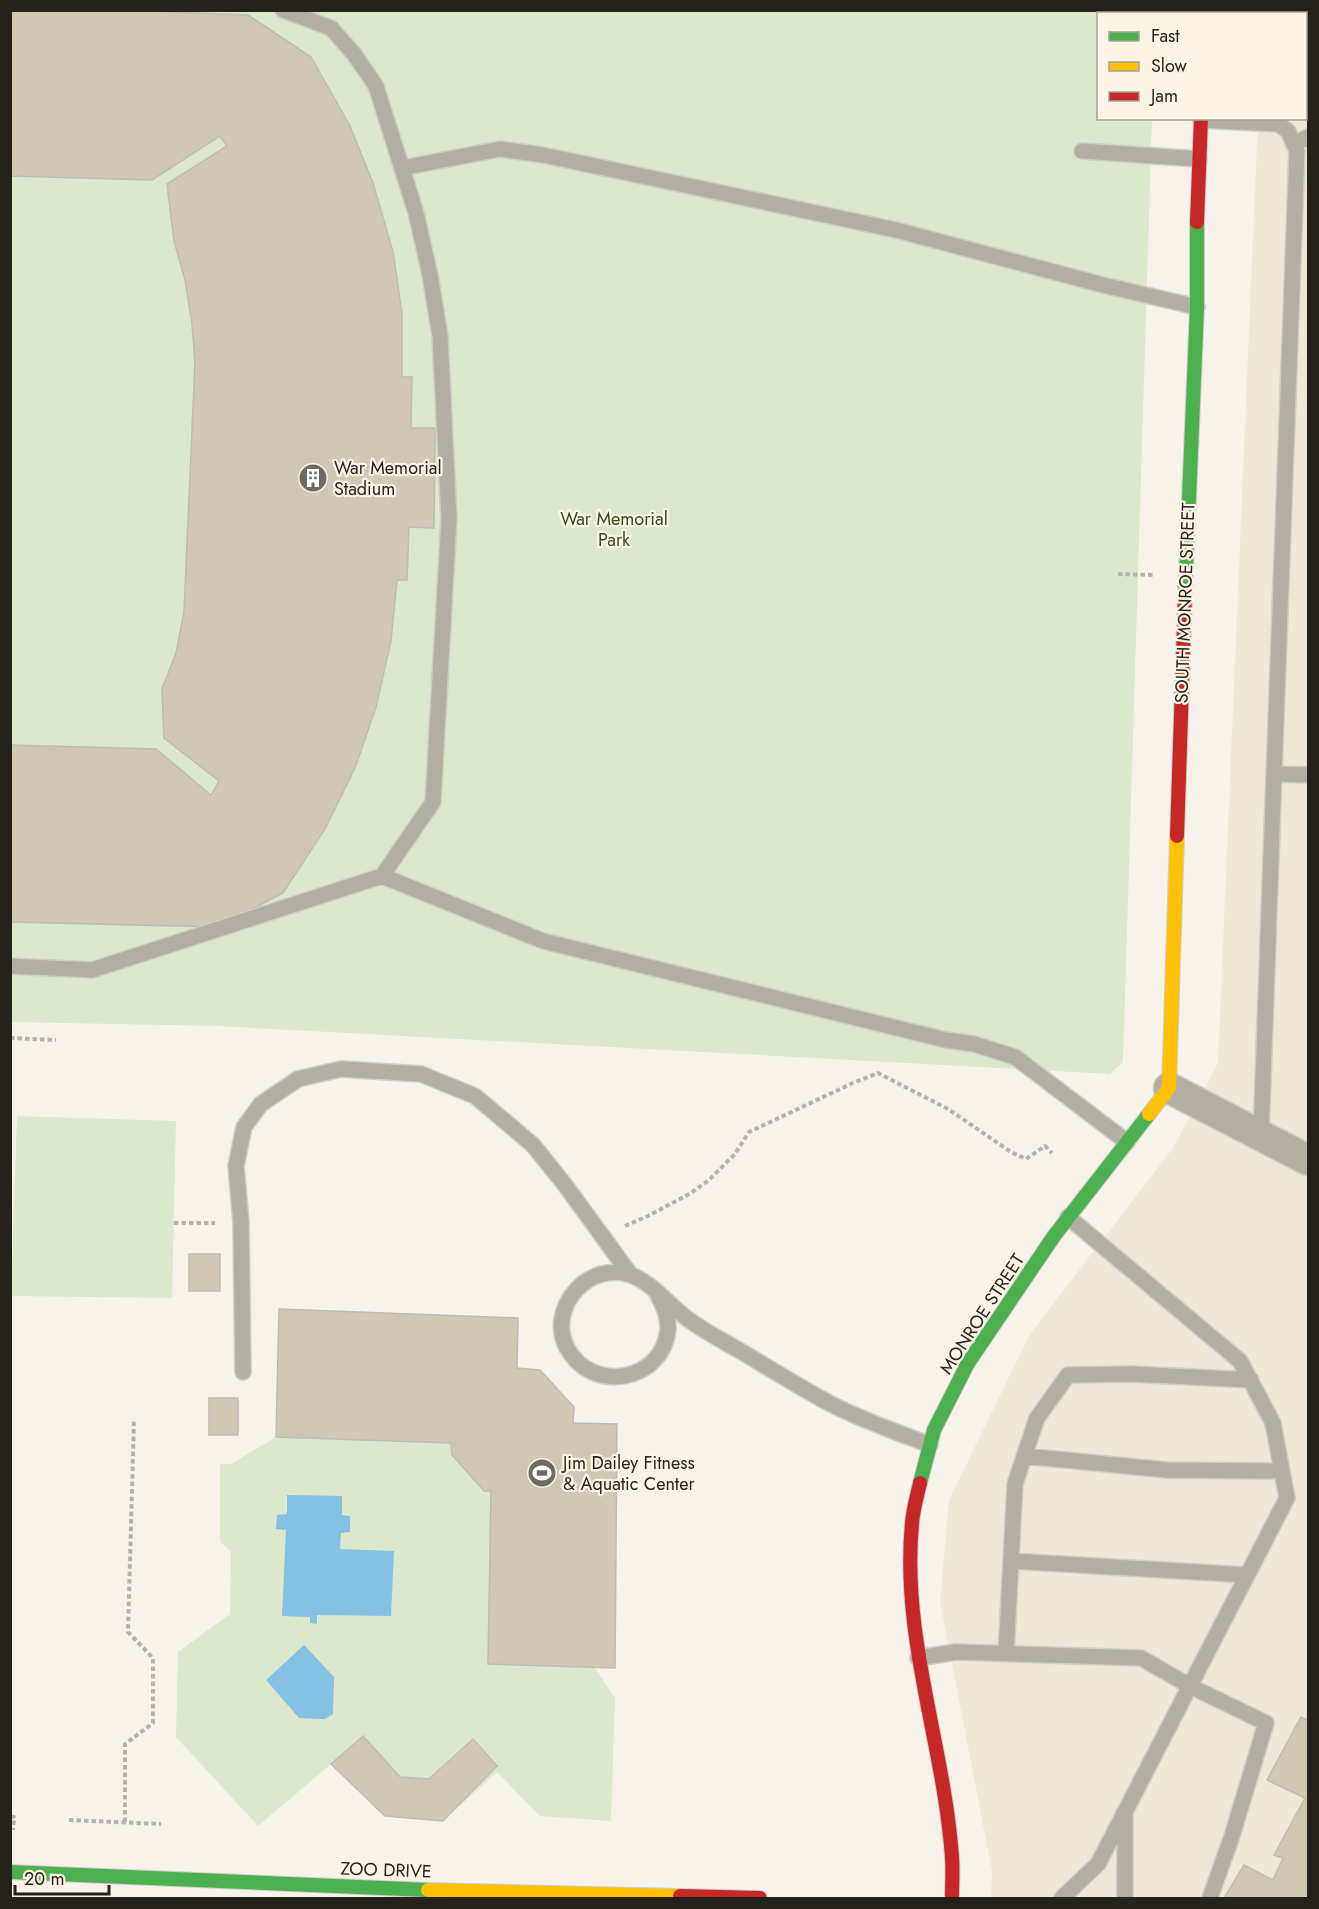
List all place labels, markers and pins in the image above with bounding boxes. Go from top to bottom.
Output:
place label: War Memorial Stadium [334,455,442,502]
building icon: War Memorial Stadium [297,462,329,494]
place label: Jim Dailey Fitness & Aquatic Center [561,1450,695,1497]
sports icon: Jim Dailey Fitness & Aquatic Center [526,1457,558,1489]

